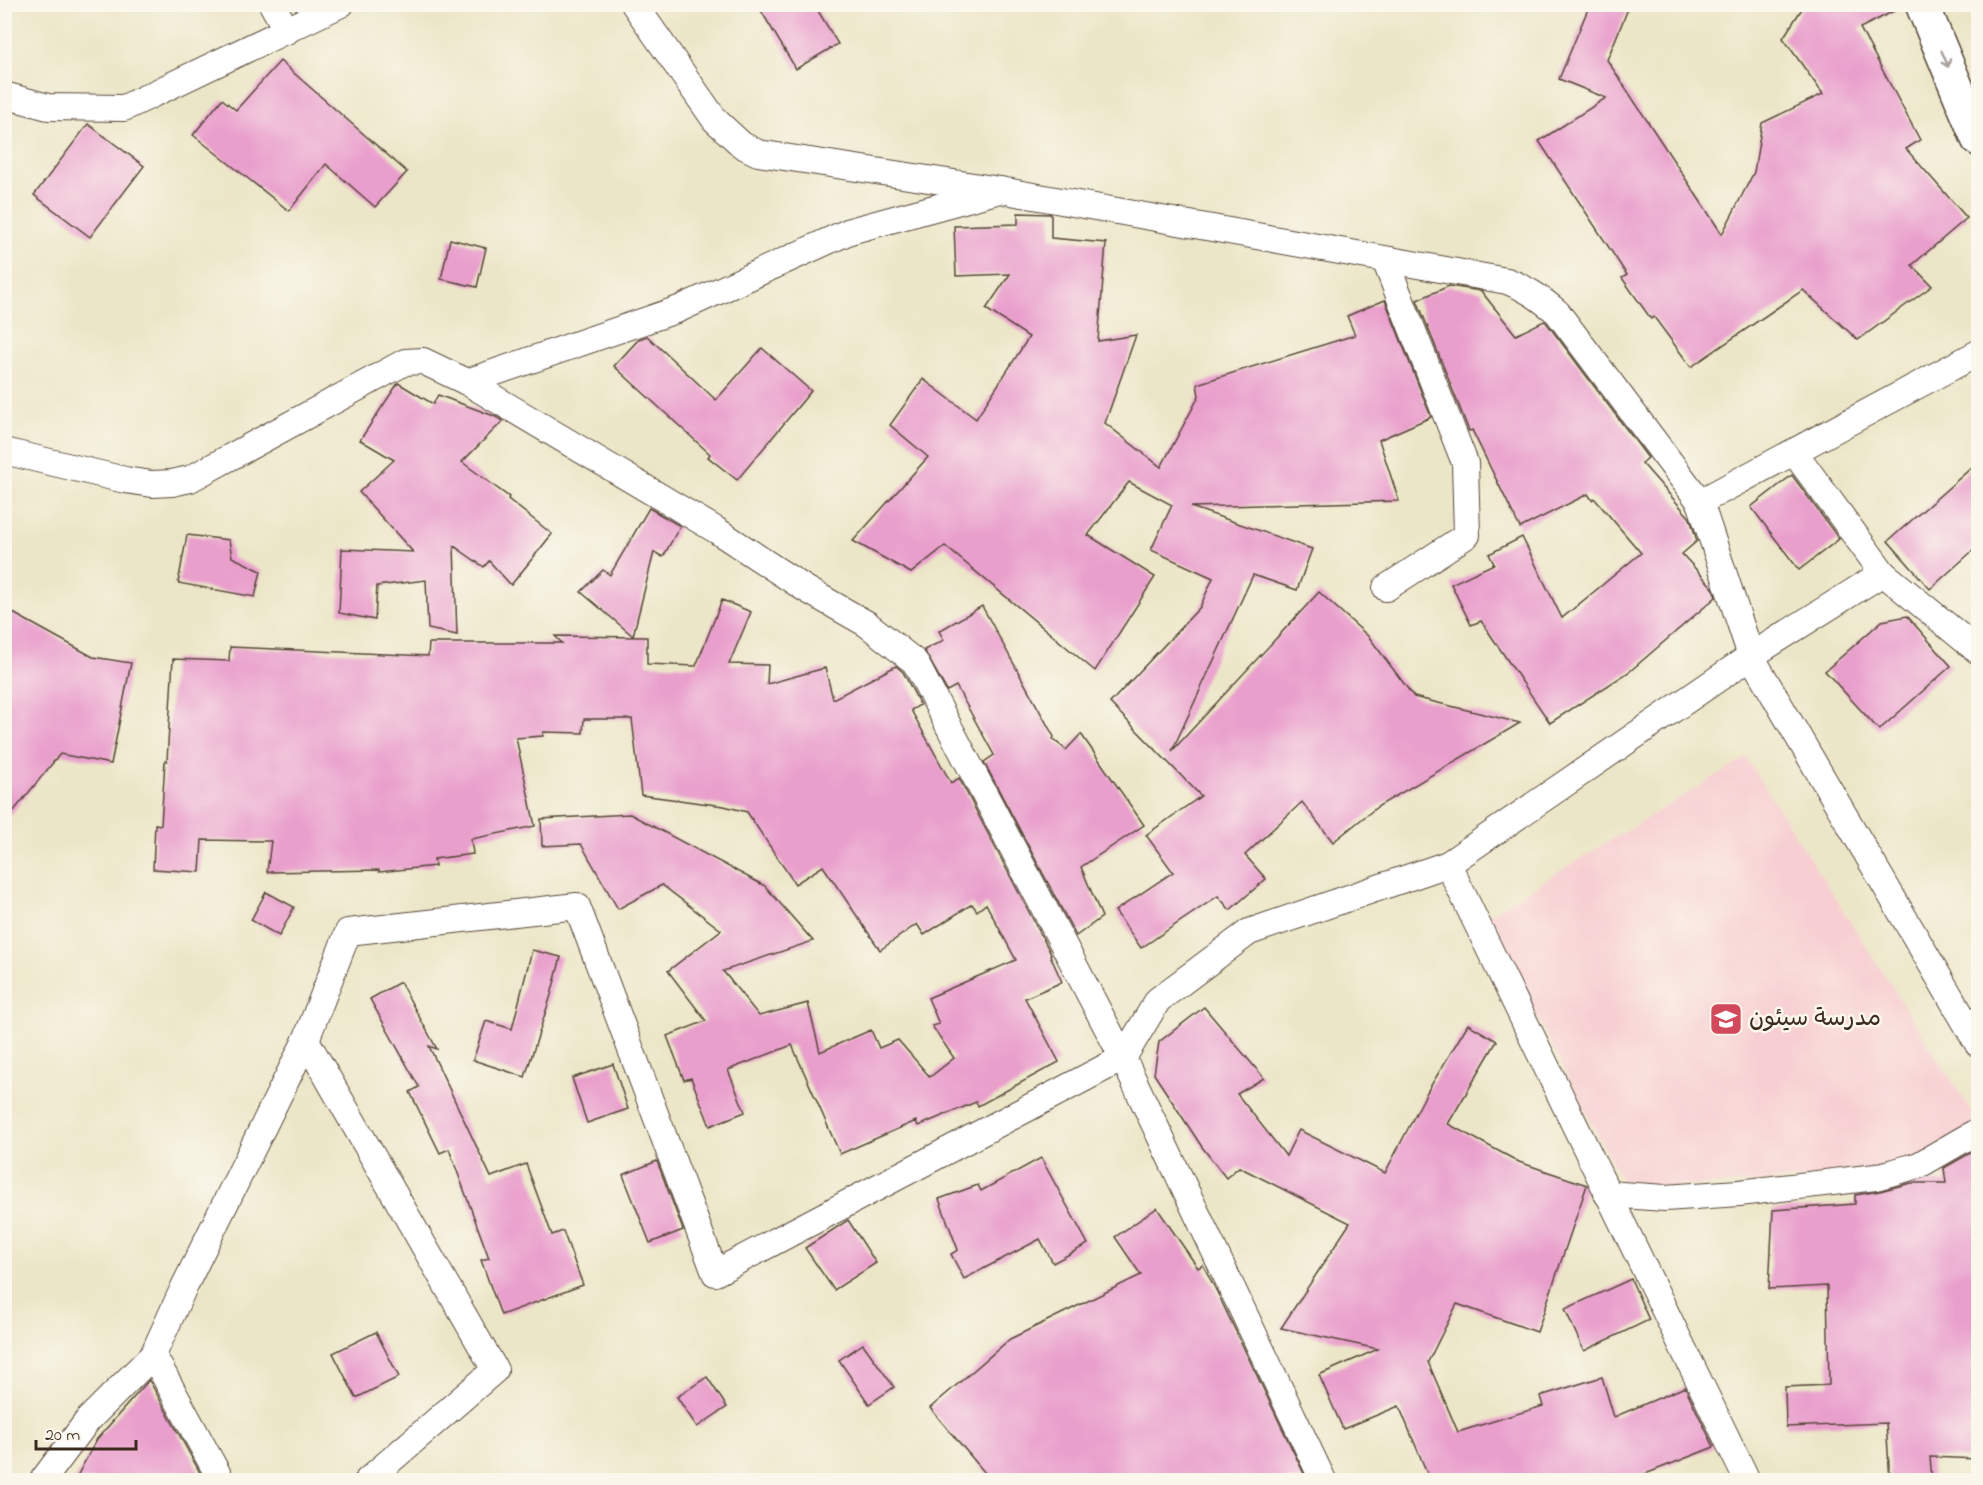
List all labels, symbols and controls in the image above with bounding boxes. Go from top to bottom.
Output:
one-way arrow [1940,49,1951,67]
school or university icon: مدرسة سيئون [1708,1001,1744,1037]
place label: مدرسة سيئون [1749,1002,1881,1037]
scale bar [36,1413,136,1451]
text: 20 m [45,1423,80,1449]

